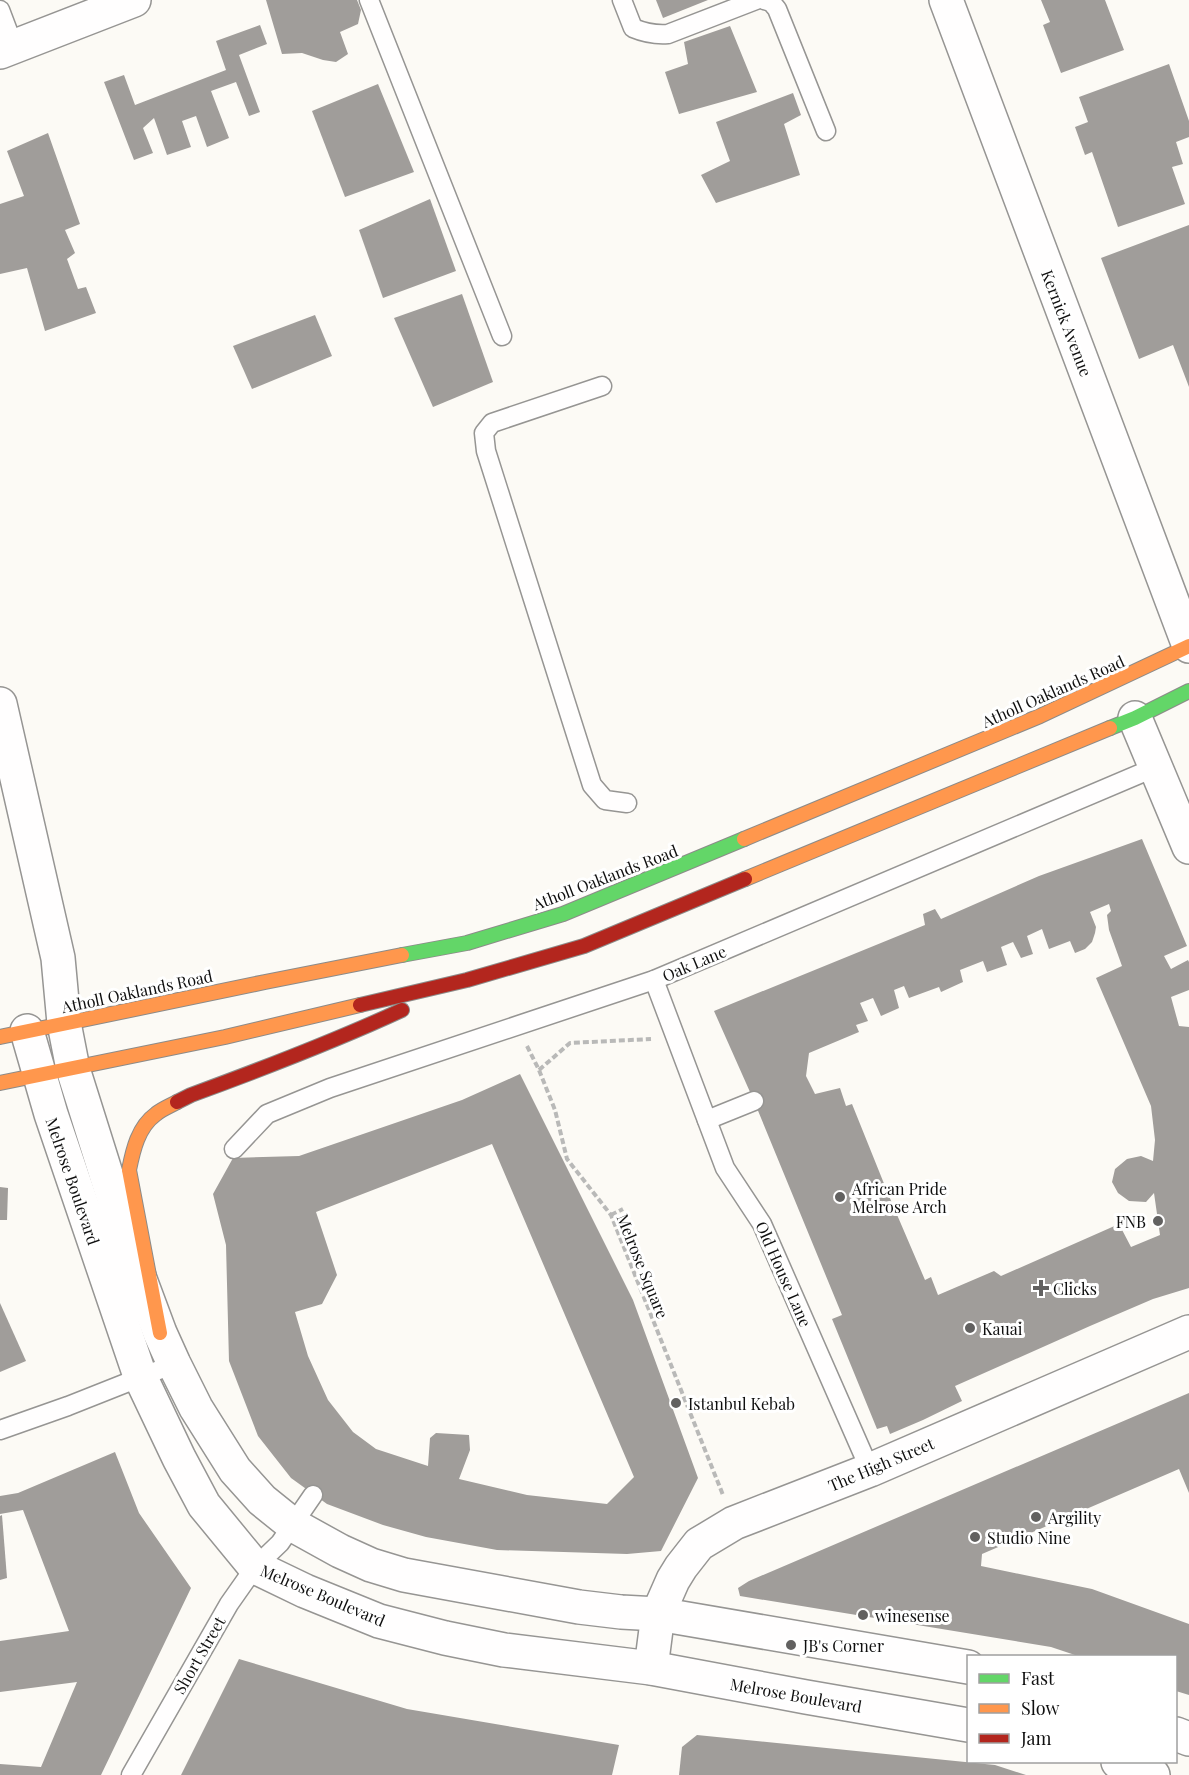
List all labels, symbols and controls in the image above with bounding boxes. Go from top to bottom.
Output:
street label: Kernick Avenue [1037,267,1097,379]
street label: Atholl Oaklands Road [977,650,1128,732]
street label: Atholl Oaklands Road [528,840,681,915]
street label: Oak Lane [659,940,729,986]
street label: Atholl Oaklands Road [59,965,214,1017]
street label: Melrose Boulevard [41,1115,105,1247]
place label: African Pride Melrose Arch [851,1178,947,1217]
marker: African Pride Melrose Arch [833,1190,847,1204]
street label: Melrose Square [612,1211,674,1321]
place label: FNB [1116,1211,1146,1232]
marker: FNB [1151,1214,1165,1228]
street label: Old House Lane [751,1218,817,1330]
place label: Clicks [1053,1278,1097,1299]
marker: Clicks [1034,1281,1048,1295]
place label: Kauai [982,1318,1023,1339]
marker: Kauai [963,1321,977,1335]
place label: Istanbul Kebab [688,1393,795,1414]
marker: Istanbul Kebab [669,1396,683,1410]
street label: The High Street [825,1432,937,1496]
place label: Argility [1047,1507,1101,1528]
marker: Argility [1029,1510,1043,1524]
place label: Studio Nine [987,1527,1071,1548]
marker: Studio Nine [968,1530,982,1544]
street label: Melrose Boulevard [257,1559,389,1631]
place label: winesense [875,1605,950,1626]
marker: winesense [856,1608,870,1622]
street label: Short Street [168,1612,230,1698]
place label: JB's Corner [802,1635,884,1656]
marker: JB's Corner [784,1638,798,1652]
legend [967,1655,1177,1763]
text: Fast [1021,1666,1055,1690]
street label: Melrose Boulevard [728,1673,864,1717]
text: Slow [1021,1696,1059,1720]
text: Jam [1020,1726,1051,1750]

